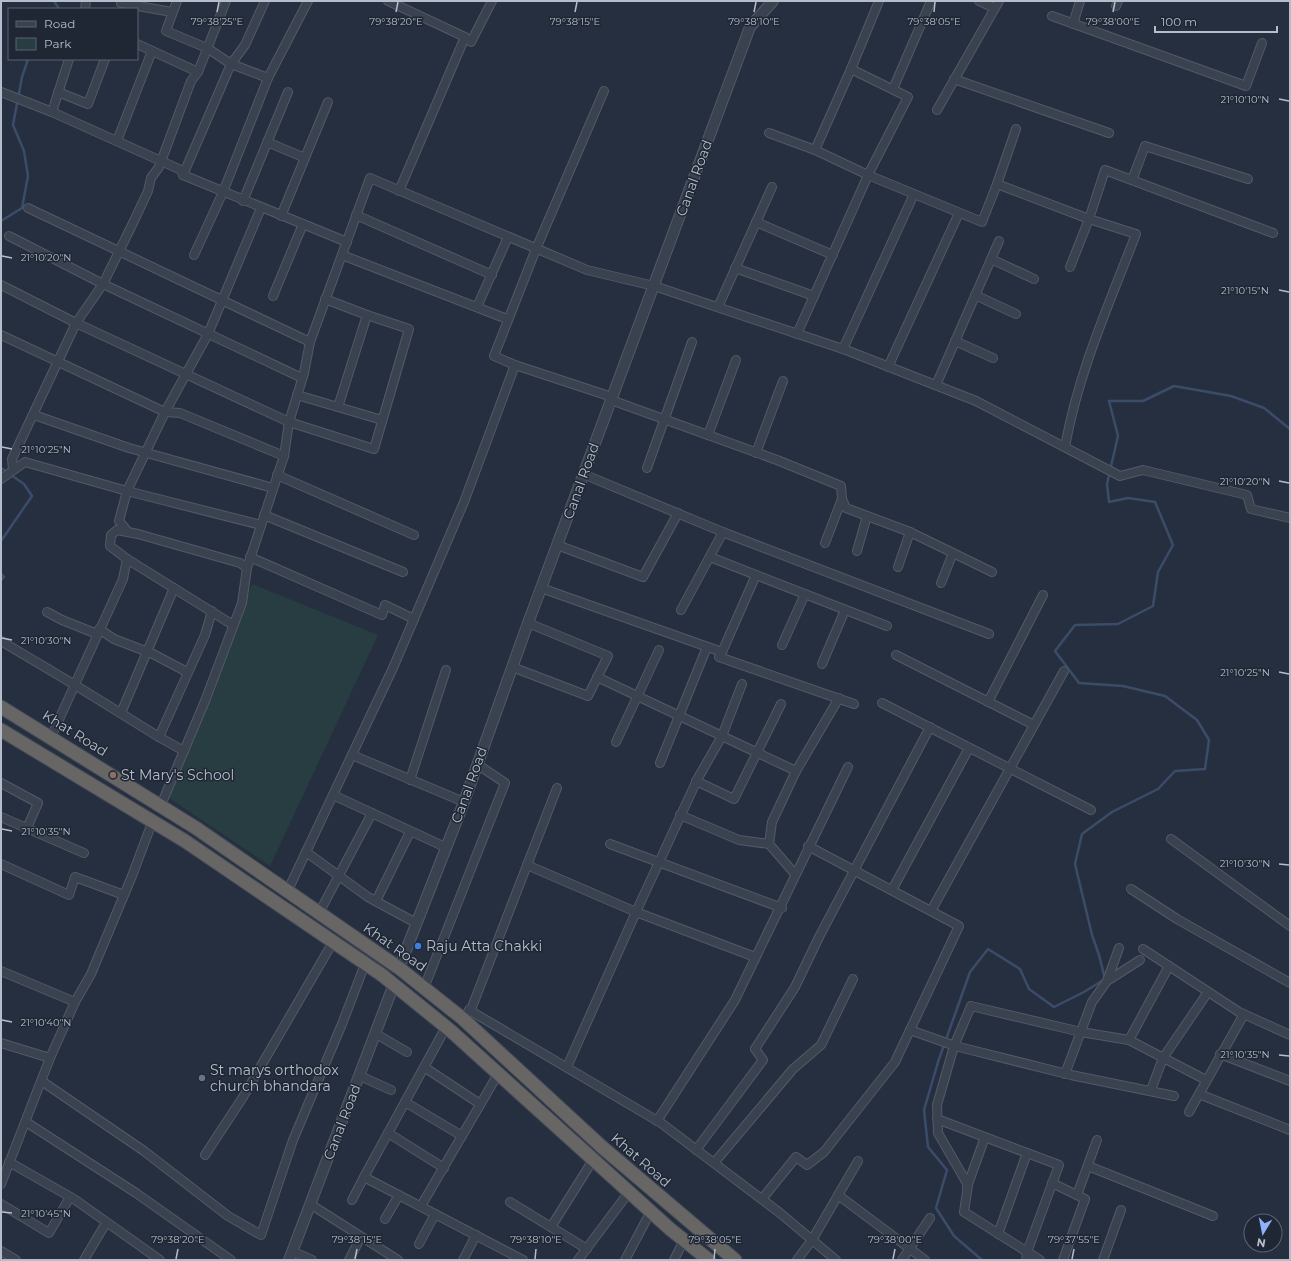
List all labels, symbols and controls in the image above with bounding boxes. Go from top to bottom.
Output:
legend [8,8,138,60]
scale bar [1155,8,1277,34]
text: 100 m [1161,14,1197,29]
text: 79°38'25"E [191,15,244,28]
text: 79°38'20"E [369,15,423,28]
text: 79°38'15"E [550,15,601,28]
text: 79°38'10"E [728,15,780,28]
text: 79°38'05"E [907,15,961,28]
text: 79°38'00"E [1086,15,1140,28]
text: Road [44,16,75,31]
text: Park [44,36,72,51]
text: 21°10'10"N [1221,93,1269,106]
street label: Canal Road [672,137,716,219]
text: 21°10'20"N [21,251,71,264]
text: 21°10'15"N [1221,284,1269,297]
street label: Canal Road [559,440,603,522]
text: 21°10'25"N [21,443,71,456]
text: 21°10'20"N [1220,475,1270,488]
text: 21°10'30"N [21,634,71,647]
text: 21°10'25"N [1220,666,1270,679]
street label: Khat Road [39,706,111,760]
street label: Canal Road [447,744,491,826]
place label: St Mary's School [121,766,234,784]
marker: St Mary's School [108,770,118,780]
text: 21°10'35"N [21,825,71,838]
text: 21°10'30"N [1220,857,1270,870]
street label: Khat Road [360,919,430,975]
place label: Raju Atta Chakki [426,937,542,955]
marker: Raju Atta Chakki [413,941,423,951]
text: 21°10'40"N [21,1016,72,1029]
text: 21°10'35"N [1220,1048,1270,1061]
place label: St marys orthodox church bhandara [210,1061,339,1095]
marker: St marys orthodox church bhandara [197,1073,207,1083]
street label: Canal Road [319,1082,365,1162]
street label: Khat Road [607,1129,675,1191]
text: 21°10'45"N [21,1207,71,1220]
north arrow [1243,1213,1283,1253]
text: 79°38'20"E [151,1233,205,1246]
text: 79°38'15"E [332,1233,383,1246]
text: 79°38'10"E [510,1233,562,1246]
text: 79°38'05"E [688,1233,742,1246]
text: 79°38'00"E [868,1233,922,1246]
text: 79°37'55"E [1048,1233,1100,1246]
text: N [1256,1235,1267,1251]

